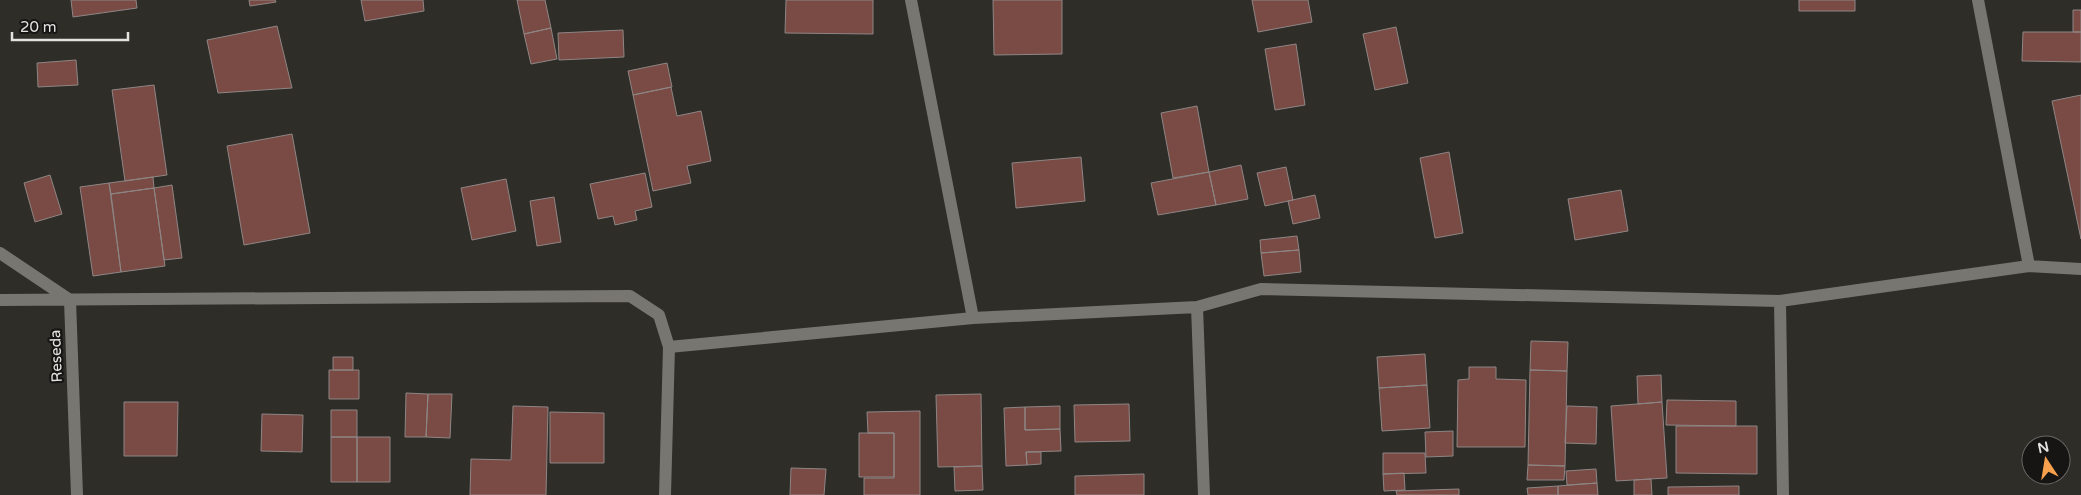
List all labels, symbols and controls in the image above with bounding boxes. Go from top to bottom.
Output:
scale bar [12,10,129,42]
text: 20 m [20,18,57,36]
street label: Reseda [46,329,66,383]
north arrow [2021,435,2071,485]
text: N [2036,438,2051,457]

